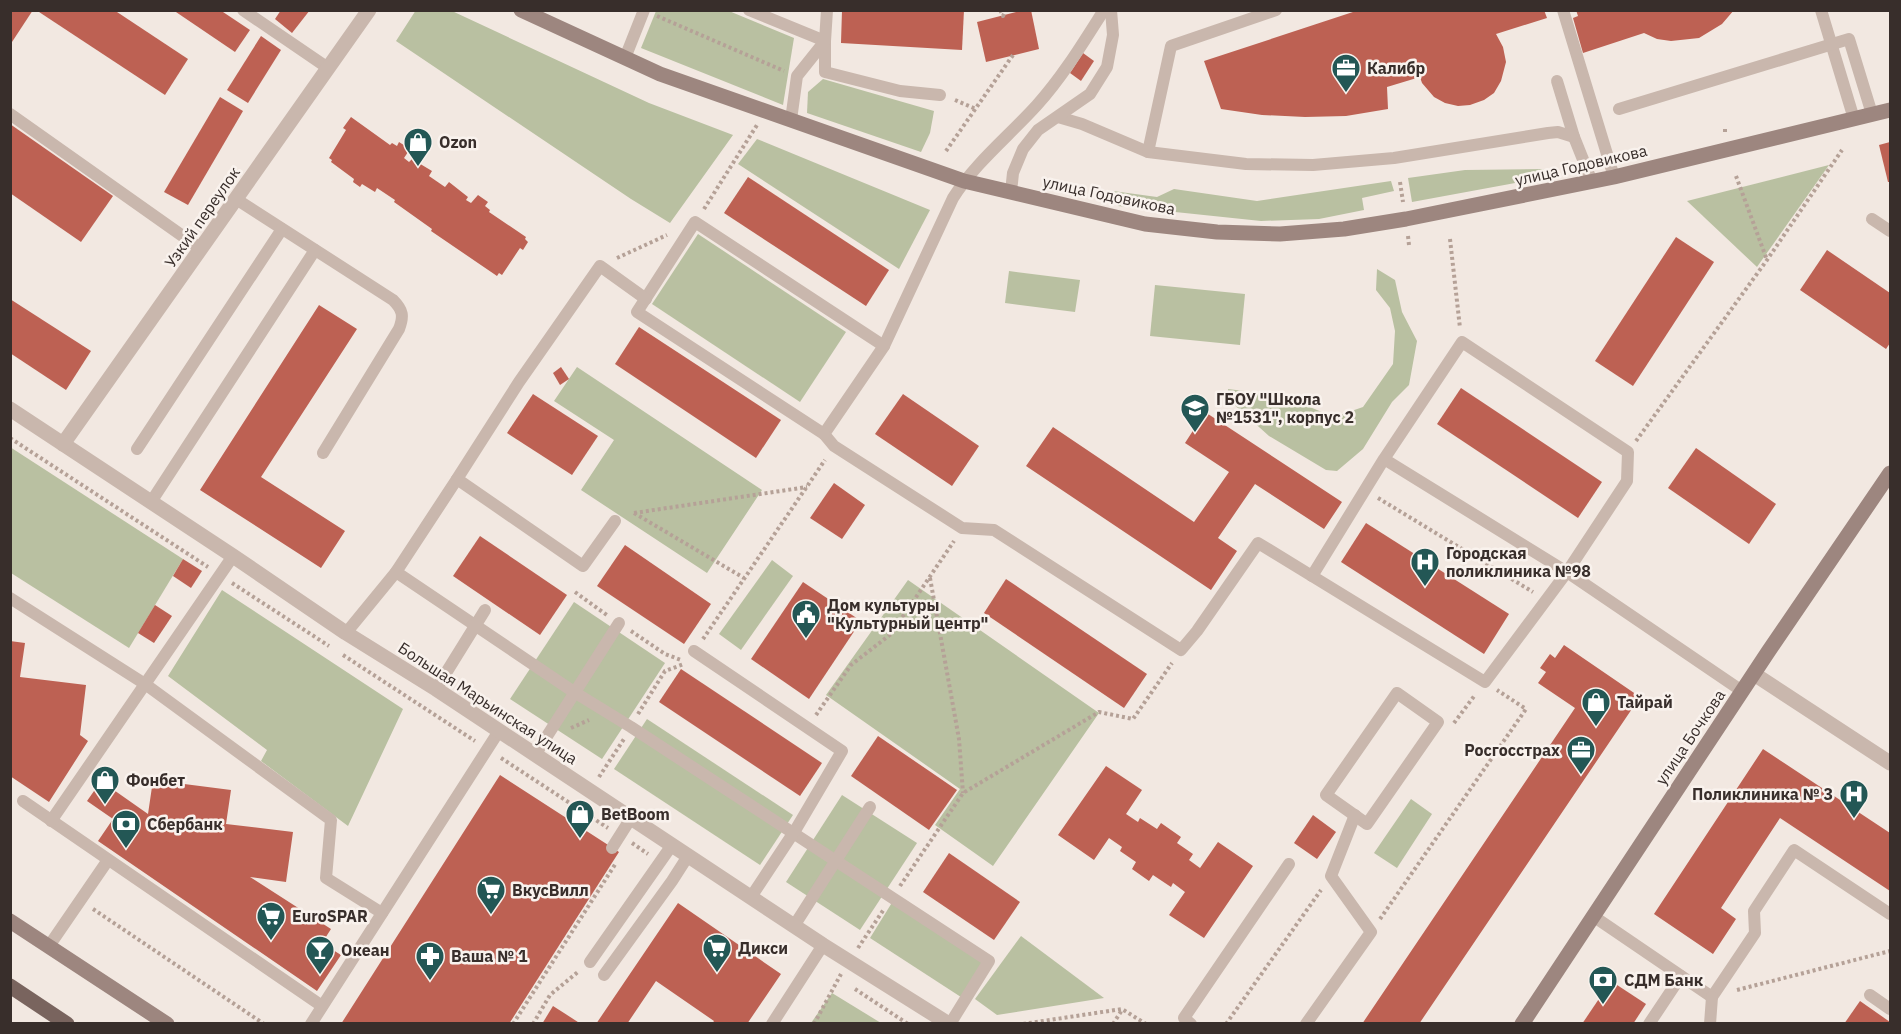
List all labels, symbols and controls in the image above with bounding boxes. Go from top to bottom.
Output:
office icon: Калибр [1330,52,1362,94]
place label: Калибр [1367,58,1426,78]
shop icon: Ozon [402,126,434,168]
place label: Ozon [439,132,477,152]
street label: улица Годовикова [1513,140,1650,190]
street label: Узкий переулок [160,163,244,271]
street label: улица Годовикова [1041,171,1178,219]
place label: ГБОУ "Школа №1531", корпус 2 [1216,389,1354,427]
school or university icon: ГБОУ "Школа №1531", корпус 2 [1179,392,1211,434]
place label: Городская поликлиника №98 [1446,543,1591,581]
hospital icon: Городская поликлиника №98 [1409,546,1441,588]
place label: Дом культуры "Культурный центр" [827,595,988,633]
public building icon: Дом культуры "Культурный центр" [790,598,822,640]
street label: Большая Марьинская улица [395,637,582,769]
street label: улица Бочкова [1651,685,1730,788]
shop icon: Тайрай [1580,686,1612,728]
place label: Тайрай [1617,692,1673,712]
office icon: Росгосстрах [1565,734,1597,776]
place label: Росгосстрах [1464,740,1560,760]
shop icon: Фонбет [89,764,121,806]
place label: Фонбет [126,770,185,790]
hospital icon: Поликлиника № 3 [1838,778,1870,820]
place label: Поликлиника № 3 [1692,784,1833,804]
shop icon: BetBoom [564,798,596,840]
place label: BetBoom [601,804,670,824]
bank icon: Сбербанк [110,808,142,850]
place label: Сбербанк [147,814,223,834]
supermarket icon: ВкусВилл [475,874,507,916]
place label: ВкусВилл [512,880,589,900]
supermarket icon: EuroSPAR [255,900,287,942]
place label: EuroSPAR [292,906,368,926]
supermarket icon: Дикси [701,932,733,974]
bar icon: Океан [304,934,336,976]
place label: Дикси [738,938,788,958]
place label: Океан [341,940,390,960]
pharmacy icon: Ваша № 1 [414,940,446,982]
place label: Ваша № 1 [451,946,528,966]
bank icon: СДМ Банк [1587,964,1619,1006]
place label: СДМ Банк [1624,970,1703,990]

